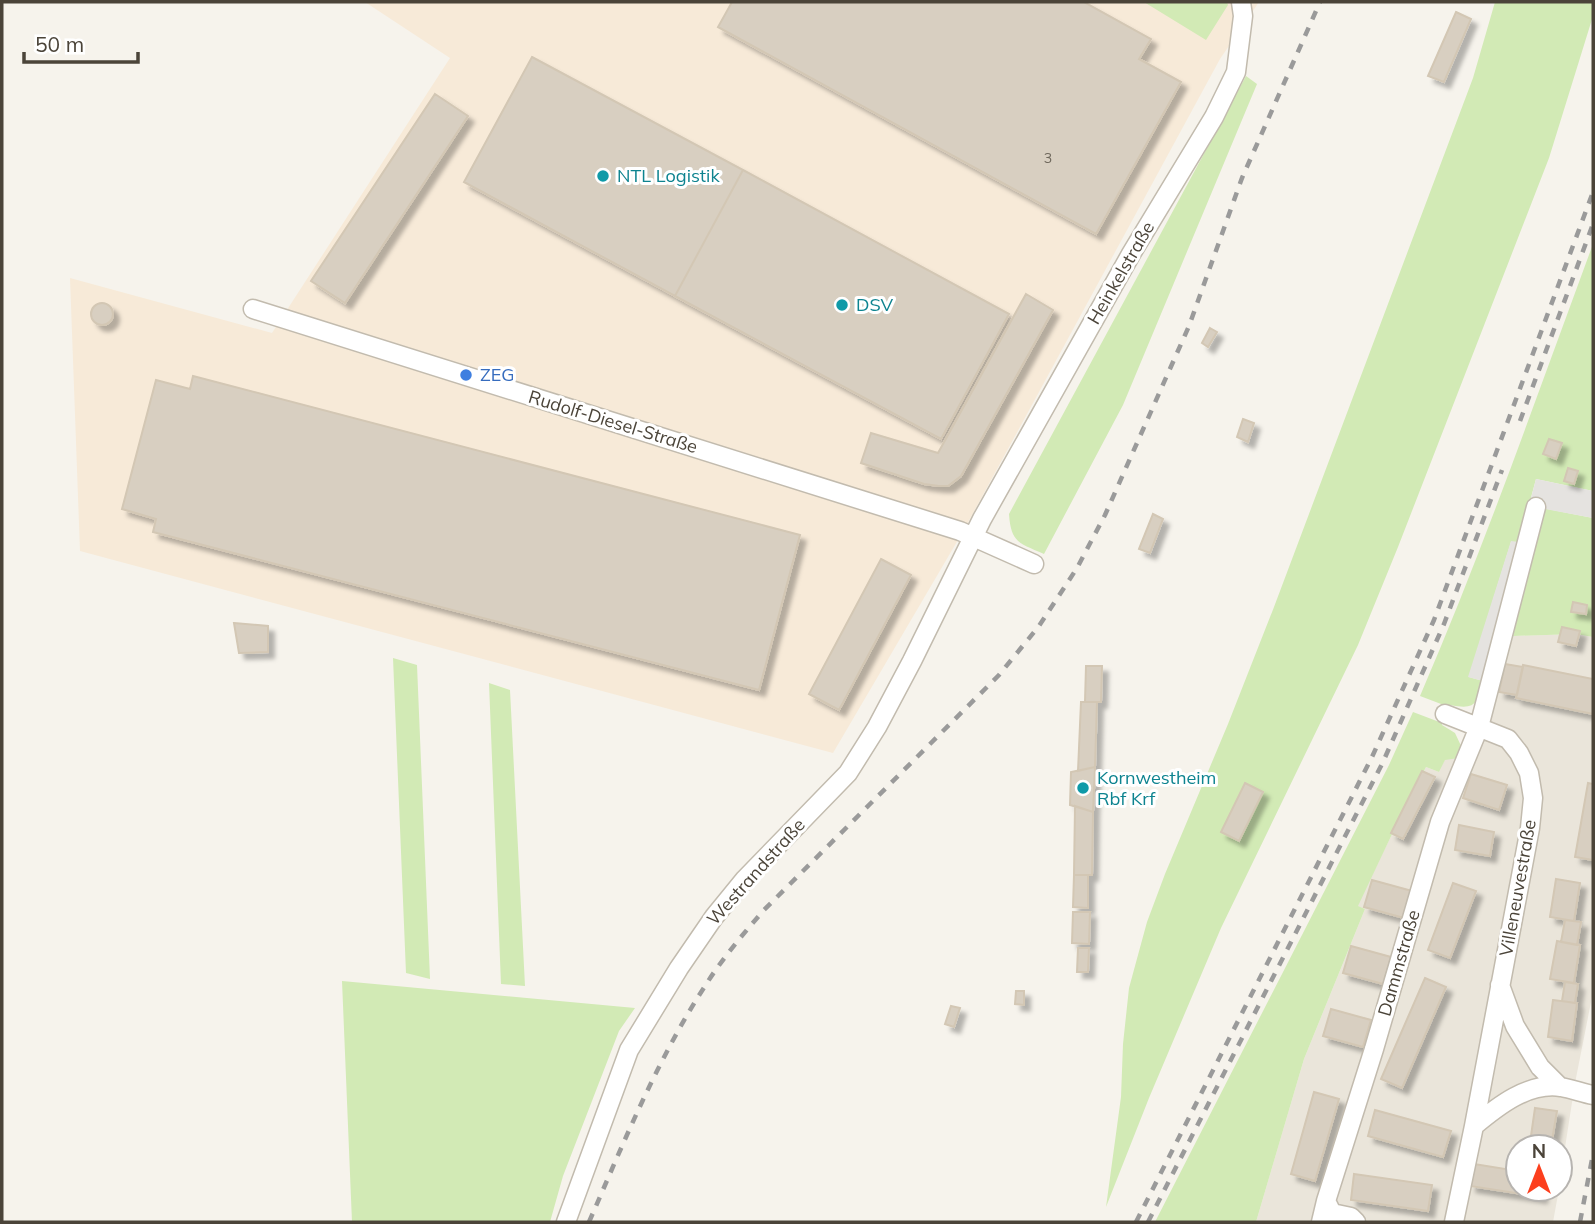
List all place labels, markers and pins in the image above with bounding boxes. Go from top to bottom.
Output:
place label: NTL Logistik [617,164,720,187]
marker: NTL Logistik [595,168,611,184]
place label: DSV [856,293,893,316]
marker: DSV [834,297,850,313]
place label: ZEG [480,363,514,386]
marker: ZEG [458,367,474,383]
place label: Kornwestheim Rbf Krf [1097,766,1216,810]
marker: Kornwestheim Rbf Krf [1075,780,1091,796]

